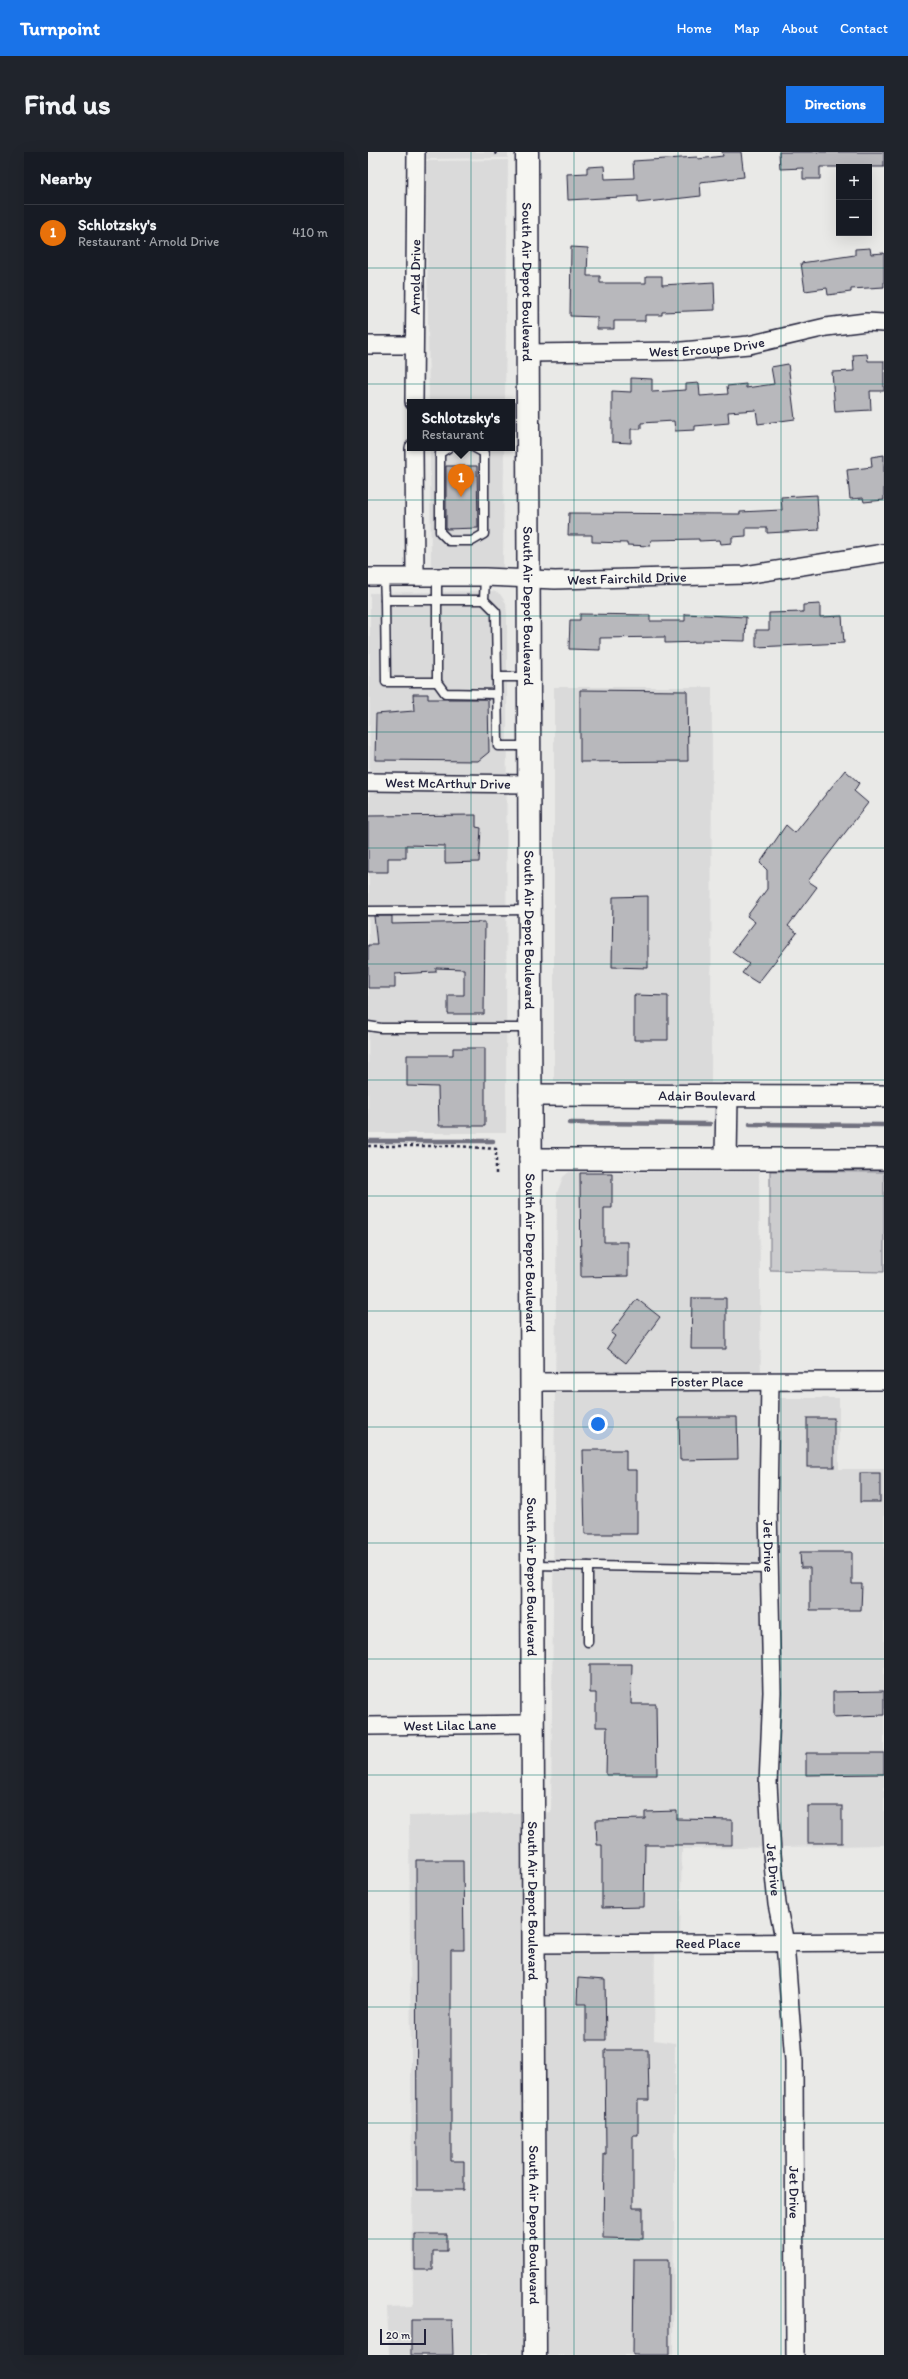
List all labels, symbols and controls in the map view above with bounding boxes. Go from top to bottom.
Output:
text: Turnpoint [20,17,100,40]
text: Home [677,20,712,37]
text: Map [734,20,760,37]
text: About [782,20,818,37]
text: Contact [840,20,888,37]
button: Directions [786,86,884,123]
text: Find us [24,87,111,121]
map controls [836,164,872,236]
button: + [836,164,872,200]
text: Nearby [40,168,92,188]
button: − [836,200,872,236]
street label: South Air Depot Boulevard [519,202,536,362]
text: Schlotzsky's [78,216,157,234]
text: 1 [50,225,56,240]
text: 410 m [292,225,328,240]
text: Restaurant · Arnold Drive [78,234,219,249]
street label: Arnold Drive [406,239,424,315]
street label: West Ercoupe Drive [649,333,767,360]
popup [407,399,515,451]
text: Schlotzsky's [422,409,500,427]
text: Restaurant [422,427,484,442]
pin: 1 [448,464,474,497]
street label: South Air Depot Boulevard [520,526,537,686]
street label: West Fairchild Drive [567,568,687,588]
street label: West McArthur Drive [385,774,511,792]
street label: South Air Depot Boulevard [521,850,539,1010]
street label: Adair Boulevard [658,1087,756,1104]
street label: South Air Depot Boulevard [522,1173,540,1333]
street label: Foster Place [670,1373,744,1390]
your location [588,1414,608,1434]
street label: South Air Depot Boulevard [523,1497,541,1657]
street label: Jet Drive [760,1519,778,1573]
street label: West Lilac Lane [403,1716,497,1734]
street label: South Air Depot Boulevard [525,1821,542,1981]
street label: Jet Drive [763,1843,785,1897]
street label: Reed Place [675,1934,741,1952]
street label: South Air Depot Boulevard [526,2145,543,2305]
street label: Jet Drive [786,2166,803,2219]
scale bar [380,2327,426,2346]
text: 20 m [386,2329,410,2342]

